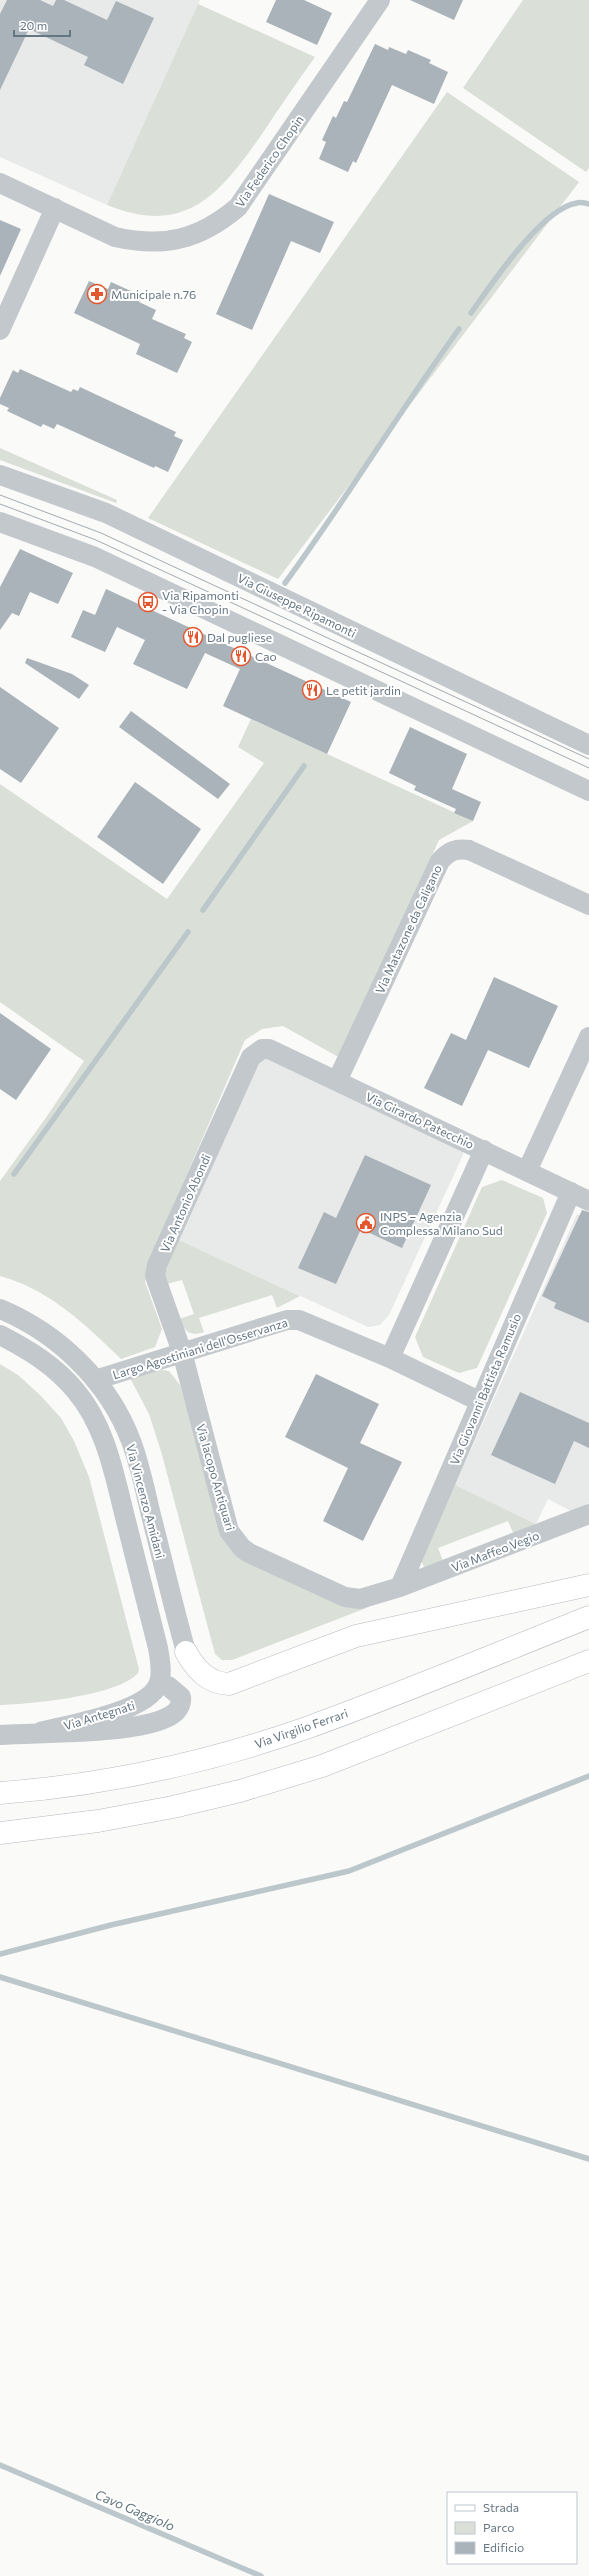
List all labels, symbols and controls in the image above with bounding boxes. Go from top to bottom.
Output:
scale bar [14,12,70,38]
text: 20 m [20,18,47,32]
street label: Via Federico Chopin [232,112,306,210]
pharmacy icon: Municipale n.76 [86,283,108,305]
place label: Municipale n.76 [111,287,196,301]
street label: Via Giuseppe Ripamonti [235,570,359,640]
place label: Via Ripamonti - Via Chopin [162,588,239,616]
bus stop icon: Via Ripamonti - Via Chopin [137,591,159,613]
restaurant icon: Dal pugliese [182,626,204,648]
place label: Dal pugliese [207,630,272,644]
restaurant icon: Cao [230,645,252,667]
place label: Cao [255,649,277,663]
restaurant icon: Le petit jardin [301,679,323,701]
place label: Le petit jardin [326,683,401,697]
street label: Via Matazone da Caligano [372,862,444,996]
street label: Via Girardo Patecchio [364,1089,476,1151]
street label: Via Antonio Abondi [157,1152,213,1254]
place label: INPS – Agenzia Complessa Milano Sud [380,1209,503,1237]
public building icon: INPS – Agenzia Complessa Milano Sud [355,1212,377,1234]
street label: Via Giovanni Battista Ramusio [447,1311,523,1467]
street label: Largo Agostiniani dell'Osservanza [111,1315,289,1381]
street label: Via Iacopo Antiquari [194,1422,238,1532]
street label: Via Vincenzo Amidani [124,1442,168,1560]
street label: Via Maffeo Vegio [449,1528,541,1574]
street label: Via Antegnati [62,1698,136,1732]
street label: Via Virgilio Ferrari [252,1705,350,1751]
water label: Cavo Gaggiolo [93,2486,177,2534]
legend [447,2492,577,2564]
text: Strada [483,2500,519,2514]
text: Parco [483,2520,515,2534]
text: Edificio [483,2540,524,2554]

